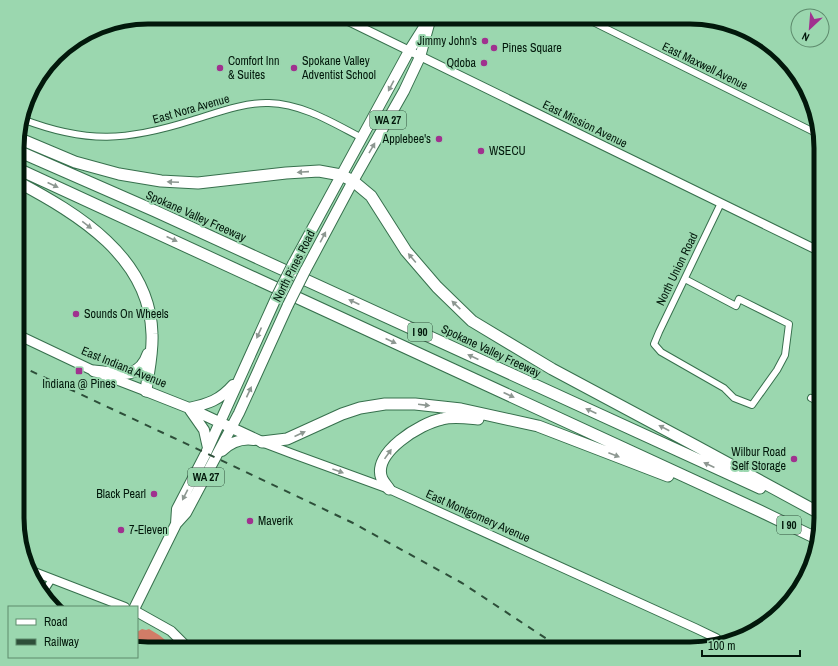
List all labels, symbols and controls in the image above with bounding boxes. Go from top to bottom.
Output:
north arrow [790,8,830,48]
text: N [800,29,812,45]
place label: Jimmy John's [417,33,477,49]
marker: Jimmy John's [480,36,490,46]
street label: East Maxwell Avenue [660,38,750,94]
place label: Pines Square [502,40,562,56]
marker: Pines Square [489,43,499,53]
place label: Comfort Inn & Suites [228,53,279,83]
place label: Spokane Valley Adventist School [301,53,376,83]
place label: Qdoba [446,55,477,71]
marker: Qdoba [479,58,489,68]
marker: Comfort Inn & Suites [215,63,225,73]
marker: Spokane Valley Adventist School [289,63,299,73]
one-way arrow [387,80,394,91]
street label: East Nora Avenue [151,90,231,128]
street label: East Mission Avenue [540,97,630,151]
road number: WA 27 [370,111,406,129]
place label: Applebee's [382,131,431,147]
marker: Applebee's [434,134,444,144]
one-way arrow [369,142,376,154]
place label: WSECU [489,143,526,159]
marker: WSECU [476,146,486,156]
one-way arrow [297,168,309,175]
one-way arrow [166,179,179,185]
one-way arrow [48,182,59,188]
street label: Spokane Valley Freeway [143,187,249,245]
one-way arrow [81,221,92,229]
street label: North Pines Road [269,228,319,304]
street label: North Union Road [652,230,702,308]
one-way arrow [320,231,326,243]
one-way arrow [166,236,177,242]
one-way arrow [408,252,417,263]
one-way arrow [348,299,360,305]
one-way arrow [451,301,461,310]
place label: Sounds On Wheels [84,306,169,322]
marker: Sounds On Wheels [71,309,81,319]
street label: Spokane Valley Freeway [439,321,543,381]
road number: I 90 [408,323,432,341]
one-way arrow [256,328,262,340]
one-way arrow [386,338,397,344]
street label: East Indiana Avenue [79,343,169,391]
one-way arrow [467,354,478,360]
marker: Indiana @ Pines [74,366,84,376]
place label: Indiana @ Pines [42,376,116,392]
one-way arrow [246,387,252,398]
one-way arrow [504,392,515,398]
one-way arrow [418,402,430,408]
one-way arrow [585,408,596,414]
one-way arrow [658,425,669,432]
one-way arrow [294,430,306,436]
place label: Wilbur Road Self Storage [731,444,786,474]
one-way arrow [384,449,392,459]
one-way arrow [608,453,620,459]
marker: Wilbur Road Self Storage [789,454,799,464]
one-way arrow [703,462,715,468]
road number: WA 27 [188,468,224,486]
one-way arrow [332,468,344,474]
place label: Black Pearl [96,486,146,502]
street label: East Montgomery Avenue [423,486,533,546]
marker: Black Pearl [149,489,159,499]
one-way arrow [182,489,188,501]
place label: Maverik [258,513,293,529]
marker: Maverik [245,516,255,526]
road number: I 90 [777,516,801,534]
place label: 7-Eleven [129,522,168,538]
marker: 7-Eleven [116,525,126,535]
legend [8,606,138,658]
text: Road [44,614,68,630]
scale bar [702,632,800,658]
text: Railway [44,634,79,650]
text: 100 m [708,638,735,654]

